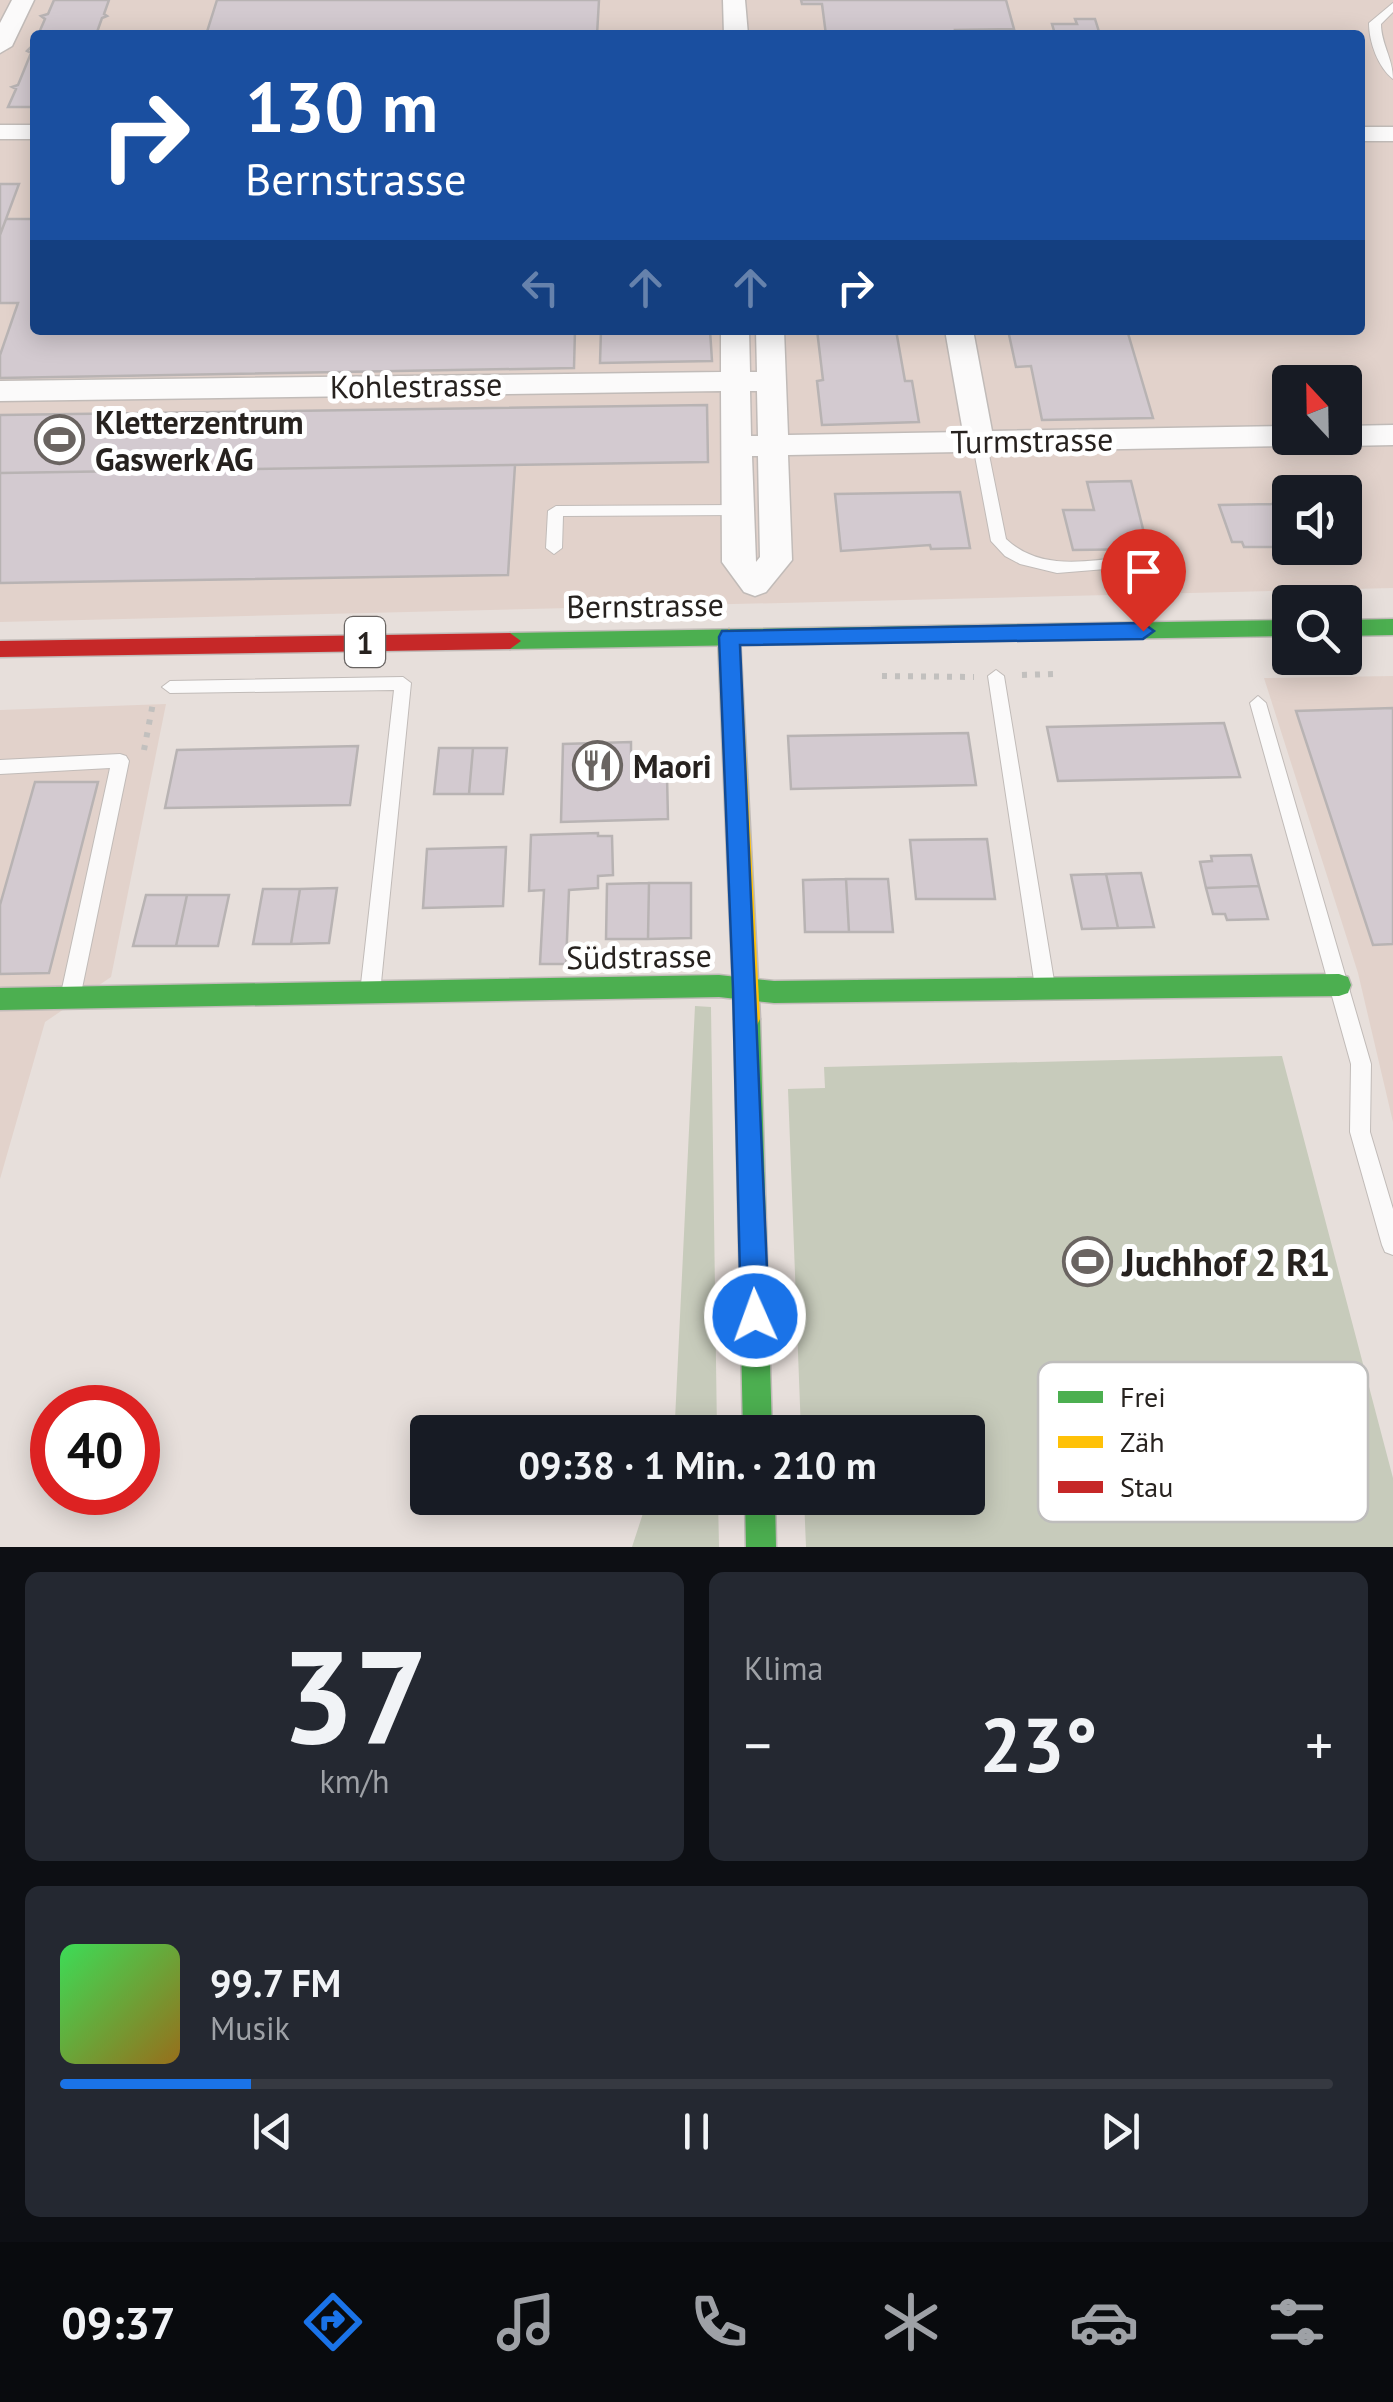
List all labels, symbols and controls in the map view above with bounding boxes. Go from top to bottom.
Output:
text: 130 m [245,61,438,151]
icon: right [80,70,210,200]
text: Bernstrasse [245,149,467,207]
icon: left [513,260,568,315]
icon: ahead [618,260,673,315]
icon: ahead [723,260,778,315]
icon: right [828,260,883,315]
street label: Kohlestrasse [329,362,503,408]
north arrow [1272,365,1362,455]
map controls [1272,365,1362,675]
place label: Kletterzentrum Gaswerk AG [95,401,303,480]
sports icon: Kletterzentrum Gaswerk AG [34,414,86,466]
street label: Turmstrasse [950,418,1114,462]
button: sound [1272,475,1362,565]
pin [1101,529,1186,632]
icon: arrive [1116,544,1171,599]
street label: Bernstrasse [566,583,724,627]
button: search [1272,585,1362,675]
road number: 1 [345,617,385,667]
restaurant icon: Maori [572,740,624,792]
place label: Maori [633,745,712,787]
street label: Südstrasse [566,934,712,978]
sports icon: Juchhof 2 R1 [1061,1235,1113,1287]
place label: Juchhof 2 R1 [1121,1237,1330,1286]
position arrow [703,1264,807,1368]
legend [1038,1362,1368,1522]
text: Frei [1120,1378,1166,1415]
speed limit sign: 40 [30,1385,160,1515]
text: Zäh [1120,1423,1164,1460]
text: 09:38 · 1 Min. · 210 m [518,1440,877,1489]
text: Stau [1120,1468,1173,1505]
text: 37 [281,1611,428,1779]
text: Klima [744,1647,823,1689]
text: 23° [980,1696,1097,1793]
text: − [744,1709,772,1780]
text: + [1305,1709,1333,1780]
text: km/h [319,1760,390,1802]
text: 99.7 FM [210,1958,341,2007]
text: Musik [210,2007,290,2049]
icon: previous [245,2104,300,2159]
icon: pause [669,2104,724,2159]
icon: next [1093,2104,1148,2159]
icon: directions [298,2287,368,2357]
icon: music [491,2287,561,2357]
icon: phone [684,2287,754,2357]
icon: climate [876,2287,946,2357]
icon: car [1069,2287,1139,2357]
icon: filters [1262,2287,1332,2357]
text: 09:37 [61,2293,176,2351]

